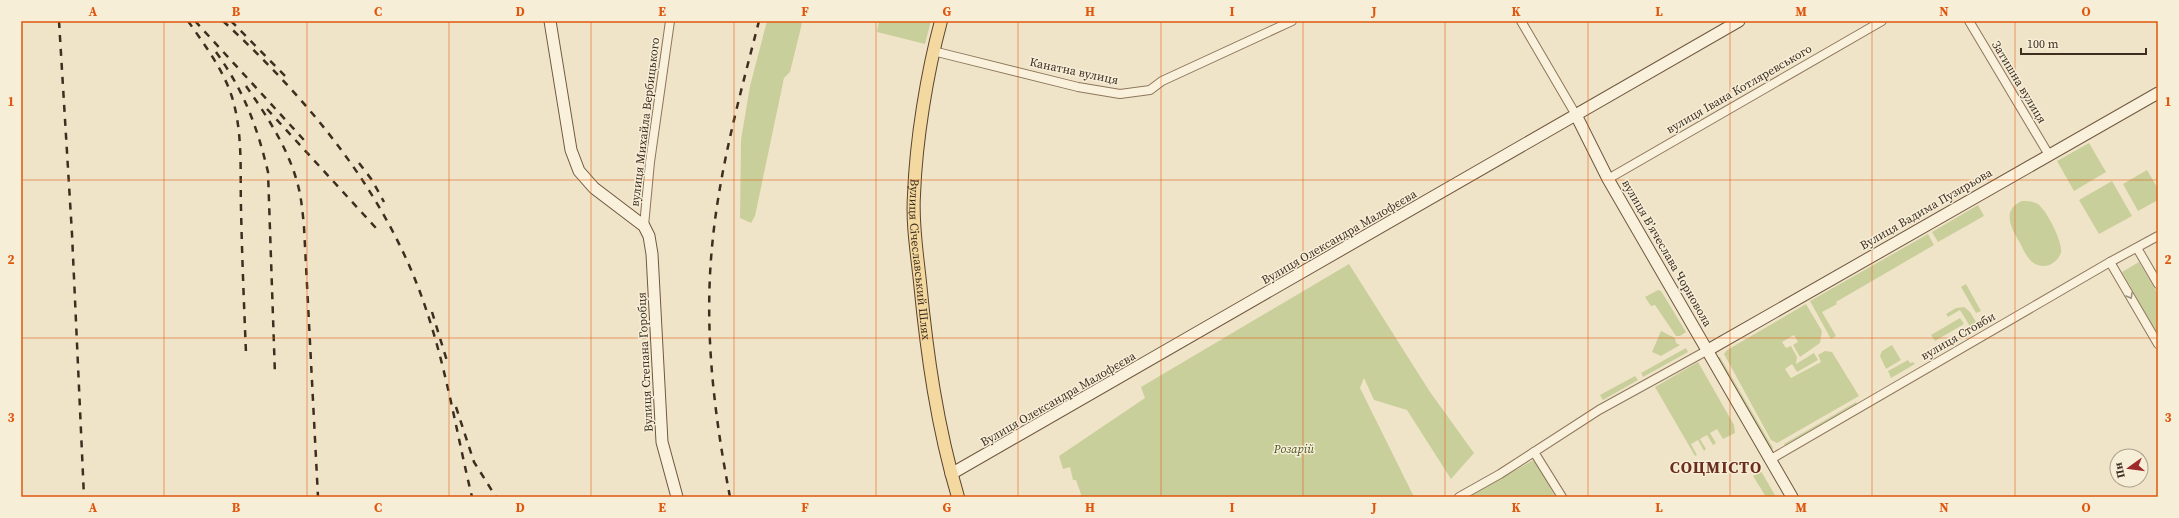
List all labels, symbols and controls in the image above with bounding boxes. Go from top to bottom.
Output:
text: A [89,3,98,20]
text: B [232,3,241,20]
text: C [374,3,382,20]
text: D [515,3,525,20]
text: E [658,3,666,20]
text: F [801,3,809,20]
text: G [943,3,952,20]
text: H [1085,3,1095,20]
text: I [1229,3,1235,20]
text: J [1370,3,1377,20]
text: K [1511,3,1521,20]
text: L [1655,3,1663,20]
text: M [1795,3,1807,20]
text: N [1939,3,1949,20]
text: O [2081,3,2091,20]
scale bar [2021,30,2146,56]
street label: вулиця Михайла Вербицького [627,36,663,208]
text: 100 m [2027,36,2059,52]
street label: Затишна вулиця [1988,38,2050,126]
street label: вулиця Івана Котляревського [1663,40,1815,137]
street label: Канатна вулиця [1028,54,1120,88]
text: 1 [7,93,15,110]
text: 1 [2164,93,2172,110]
street label: Вулиця Вадима Пузирьова [1857,164,1996,253]
street label: вулиця Вʼячеслава Чорновола [1618,177,1716,330]
street label: Вулиця Січеславський Шлях [906,178,934,342]
street label: Вулиця Олександра Малофєєва [1259,185,1420,288]
text: 2 [7,251,15,268]
text: 2 [2164,251,2172,268]
street label: Вулиця Степана Горобця [633,292,657,432]
one-way arrow [2125,292,2132,299]
street label: вулиця Стовби [1918,308,1998,364]
street label: Вулиця Олександра Малофєєва [978,347,1139,450]
text: 3 [7,409,15,426]
text: 3 [2164,409,2172,426]
park label: Розарій [1273,441,1314,457]
north arrow [2109,448,2149,488]
district label: СОЦМІСТО [1670,456,1762,478]
text: Пн [2111,461,2129,480]
text: A [89,499,98,516]
text: B [232,499,241,516]
text: C [374,499,382,516]
text: D [515,499,525,516]
text: E [658,499,666,516]
text: F [801,499,809,516]
text: G [943,499,952,516]
text: H [1085,499,1095,516]
text: I [1229,499,1235,516]
text: J [1370,499,1377,516]
text: K [1511,499,1521,516]
text: L [1655,499,1663,516]
text: M [1795,499,1807,516]
text: N [1939,499,1949,516]
text: O [2081,499,2091,516]

